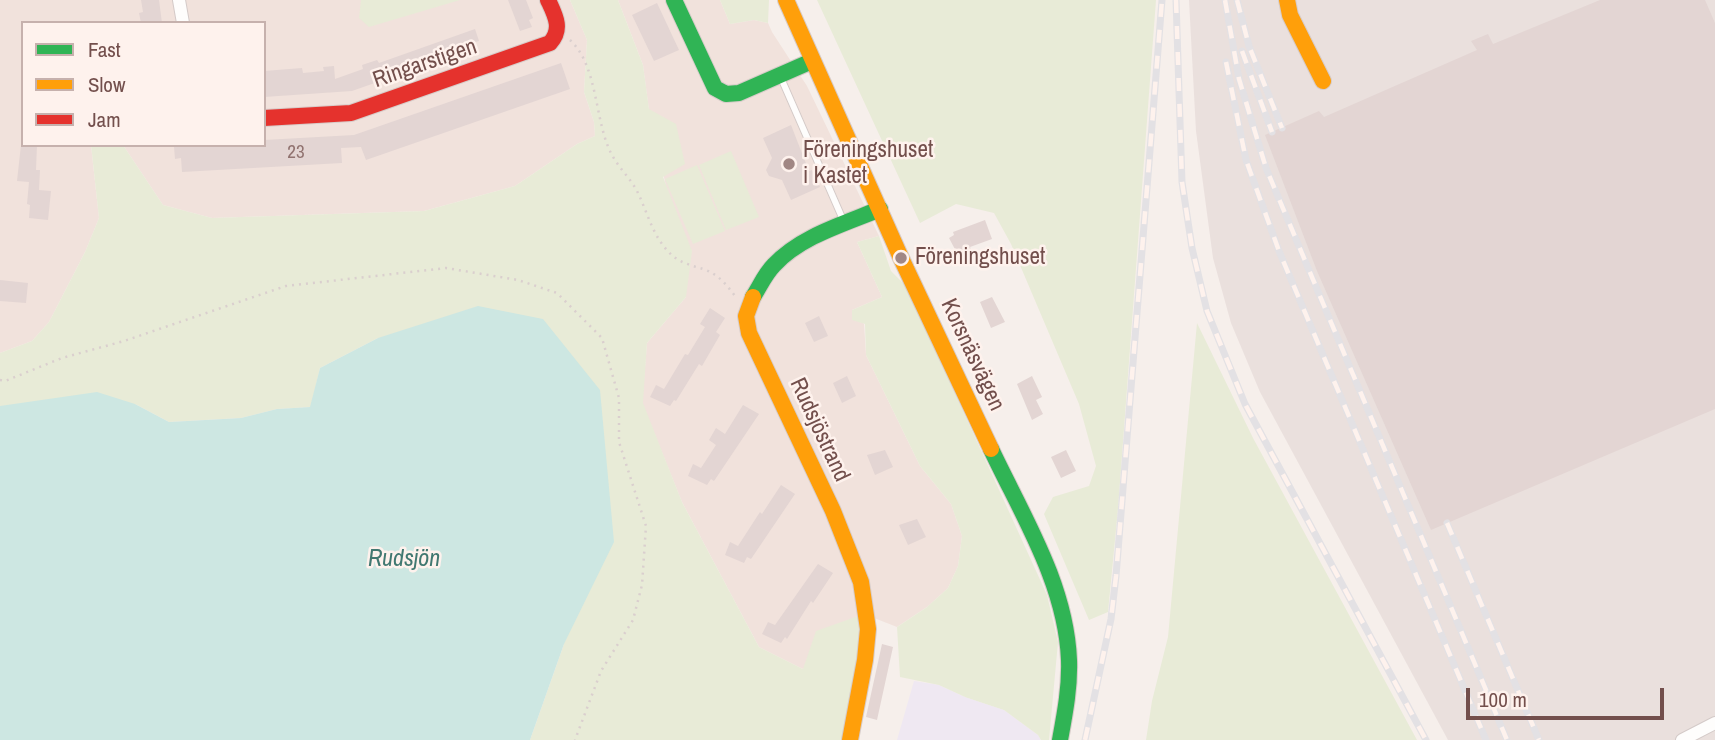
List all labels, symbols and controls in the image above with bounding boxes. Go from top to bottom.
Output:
legend [21,21,266,147]
street label: Ringarstigen [369,33,481,95]
text: Fast [88,35,121,64]
text: Slow [88,70,125,99]
text: Jam [88,105,121,134]
place label: Föreningshuset i Kastet [803,137,933,191]
house number: 23 [287,142,305,164]
marker: Föreningshuset i Kastet [781,156,797,172]
place label: Föreningshuset [915,244,1045,272]
marker: Föreningshuset [893,250,909,266]
street label: Korsnäsvägen [934,295,1010,415]
street label: Rudsjöstrand [783,374,855,486]
water label: Rudsjön [368,546,440,574]
scale bar [1470,674,1668,718]
text: 100 m [1479,685,1527,714]

